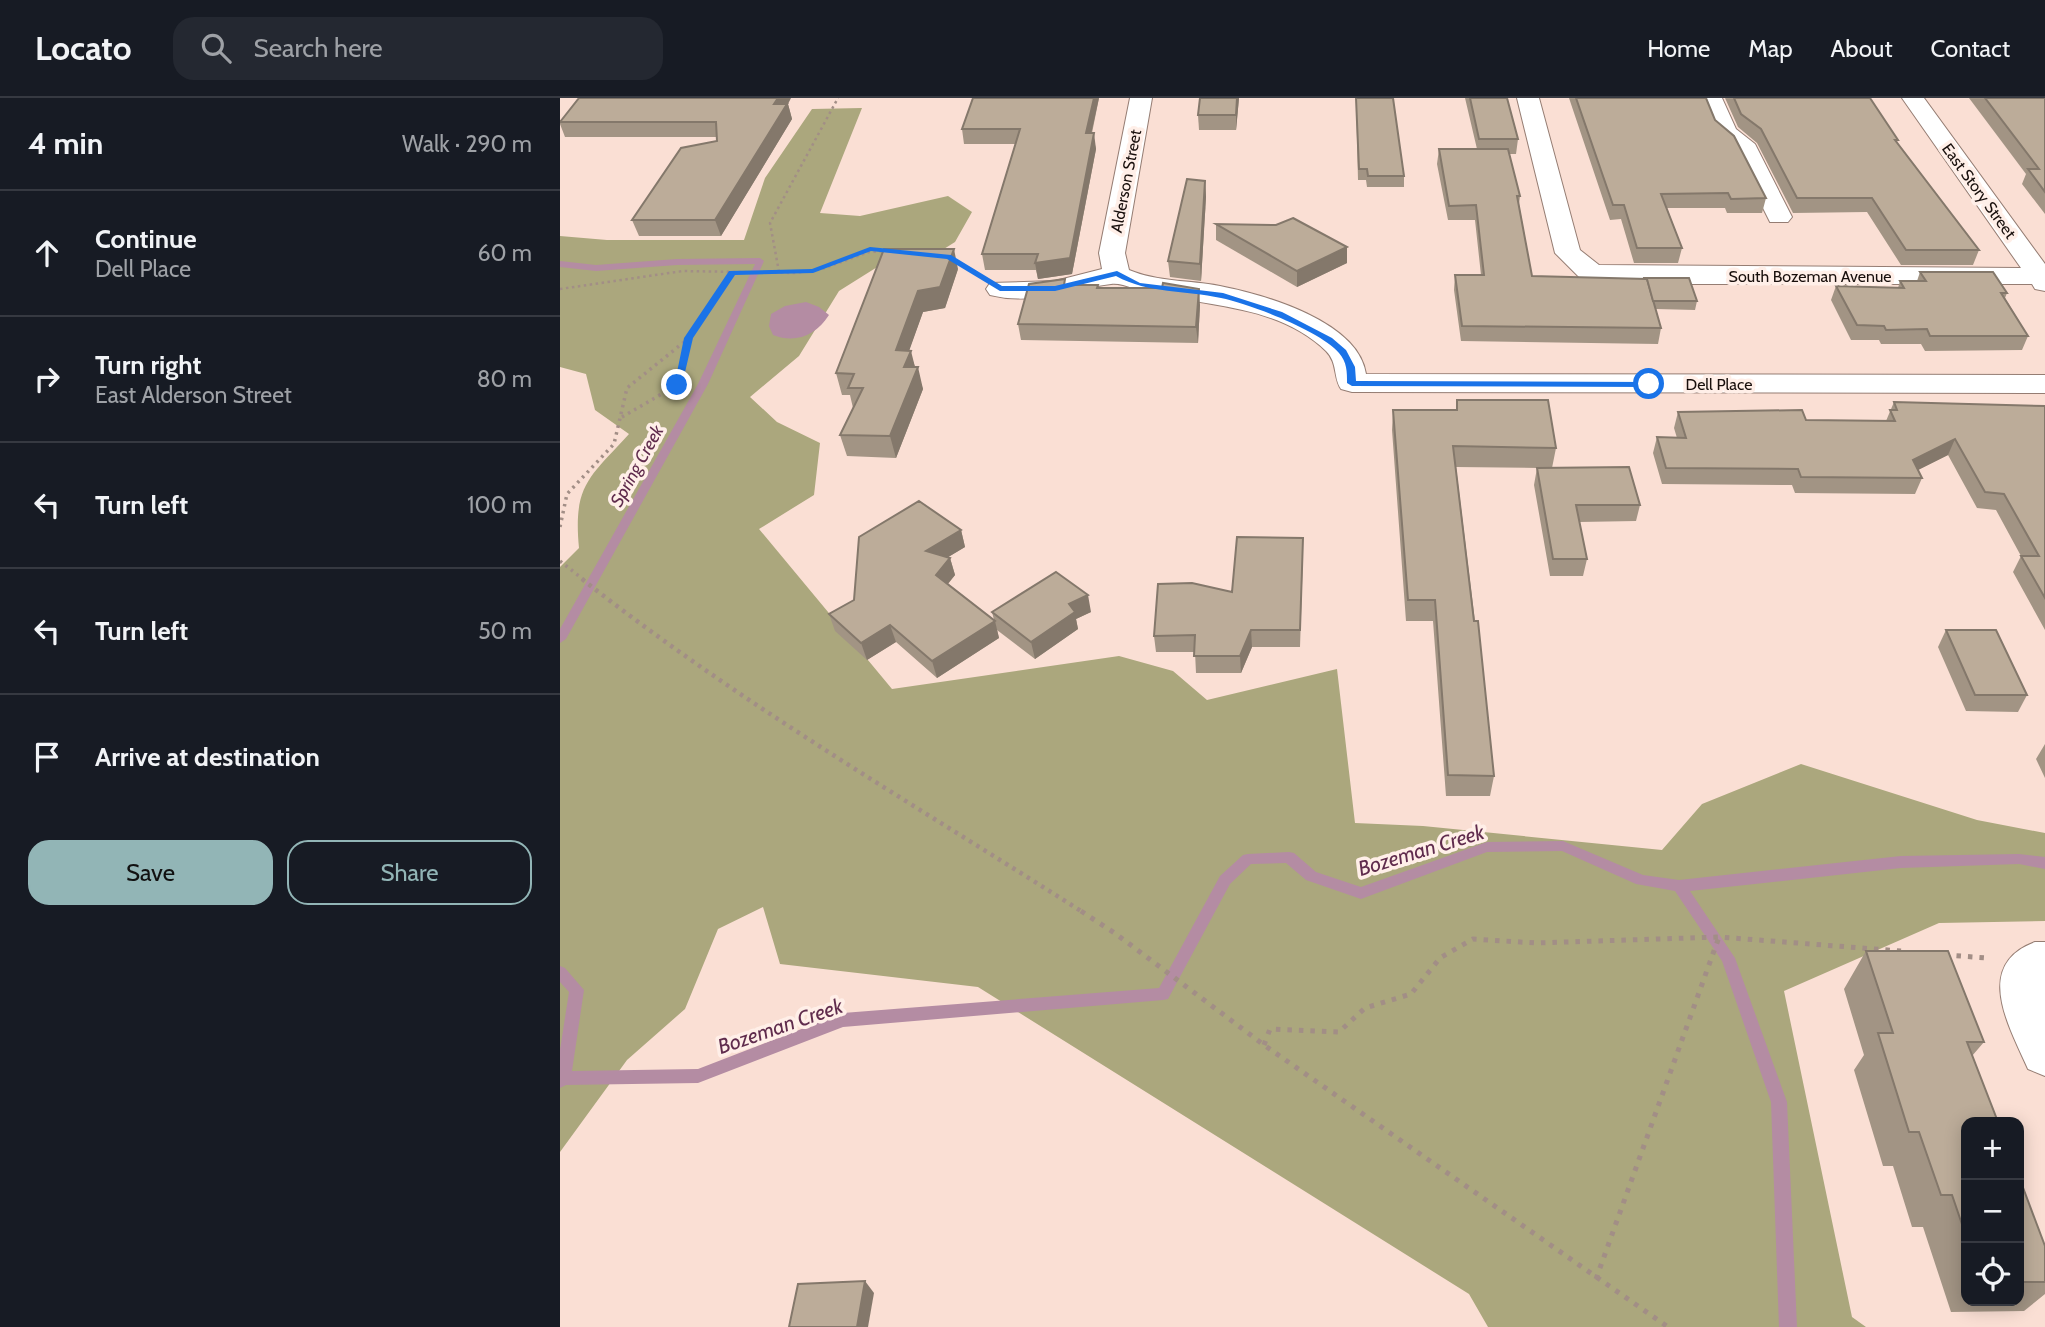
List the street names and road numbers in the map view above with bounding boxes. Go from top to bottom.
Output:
street label: Alderson Street [1107,127,1145,234]
street label: East Story Street [1938,140,2020,243]
street label: South Bozeman Avenue [1729,267,1891,286]
street label: Dell Place [1686,375,1752,394]

